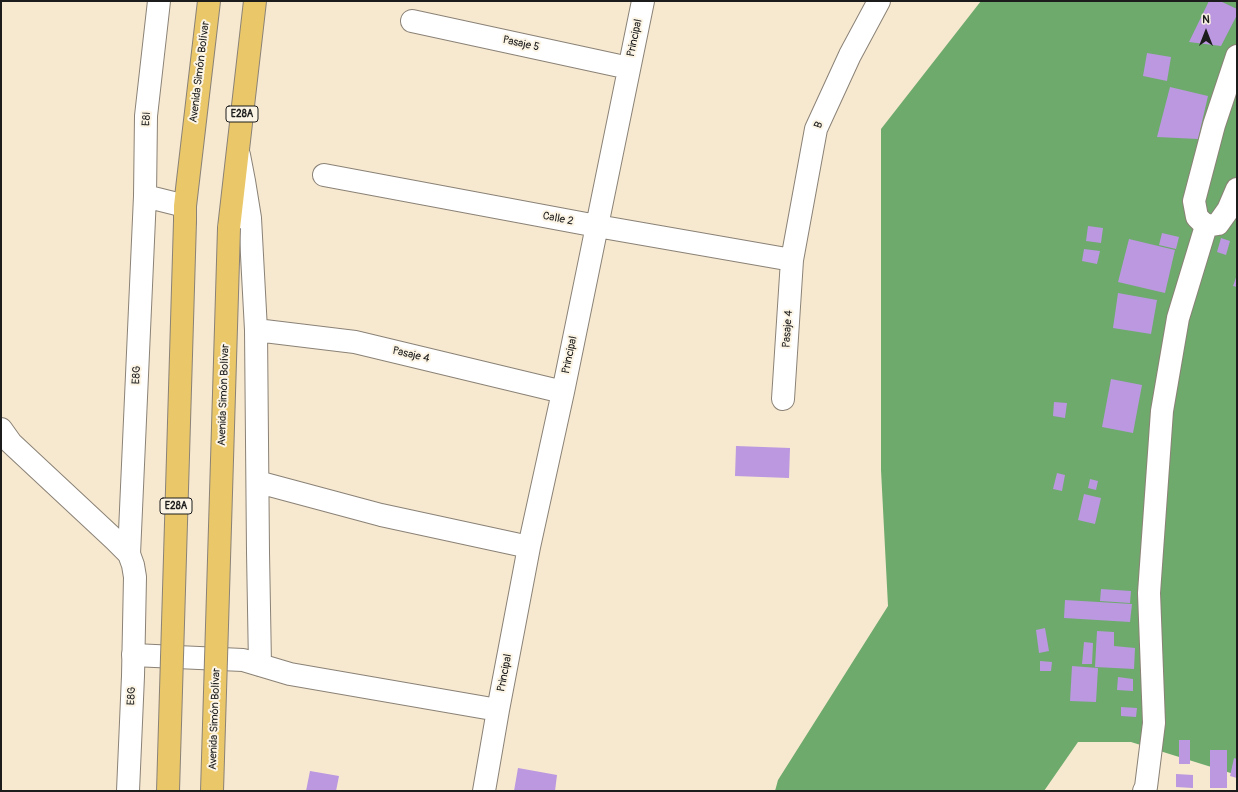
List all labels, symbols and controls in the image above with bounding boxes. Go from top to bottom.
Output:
north arrow [1186,12,1226,52]
text: N [1202,13,1210,26]
street label: Principal [625,18,645,58]
street label: Avenida Simón Bolívar [187,21,213,123]
street label: Pasaje 5 [501,34,541,54]
road number: E28A [226,106,258,122]
street label: E8I [140,111,154,127]
street label: B [812,120,826,130]
street label: Calle 2 [541,210,575,228]
street label: Pasaje 4 [780,310,796,348]
street label: Principal [560,335,580,375]
street label: Avenida Simón Bolívar [216,344,232,446]
street label: Pasaje 4 [391,344,431,366]
street label: E8G [130,365,144,385]
road number: E28A [160,498,192,514]
street label: Principal [495,653,515,693]
street label: Avenida Simón Bolívar [207,668,223,770]
street label: E8G [125,686,139,706]

